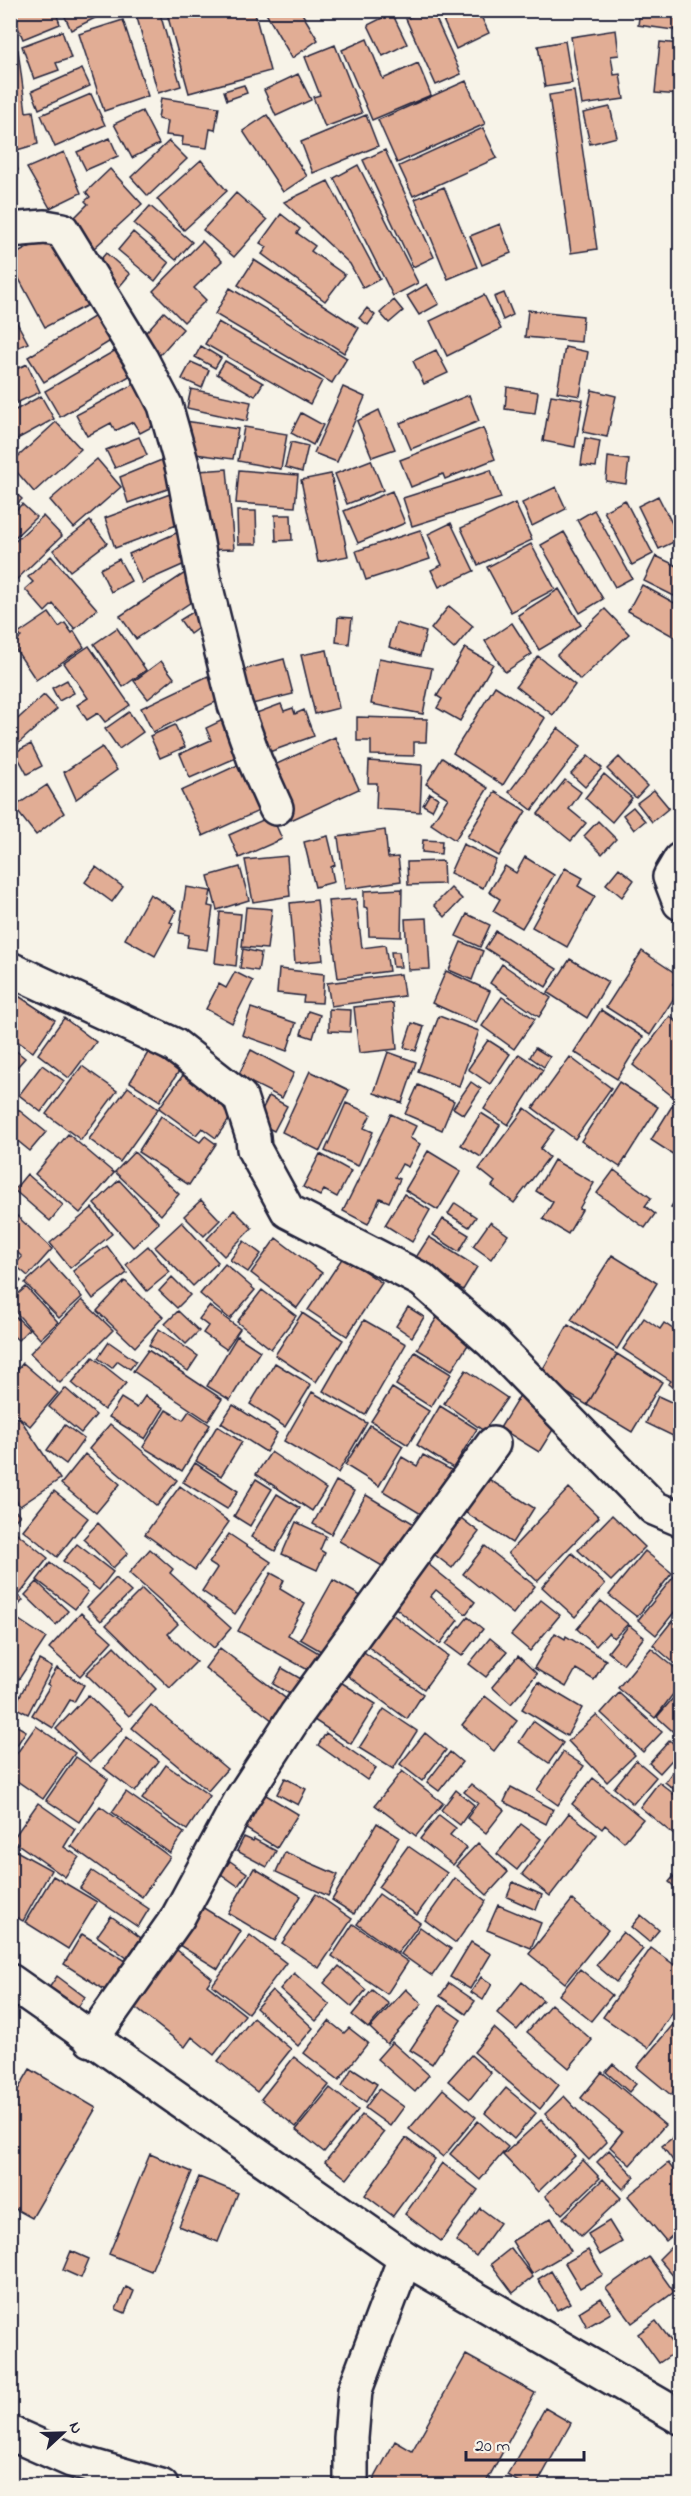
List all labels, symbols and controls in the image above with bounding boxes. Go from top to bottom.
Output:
north arrow [33,2403,93,2463]
text: N [62,2419,88,2438]
scale bar [466,2424,584,2462]
text: 20 m [475,2434,510,2460]

